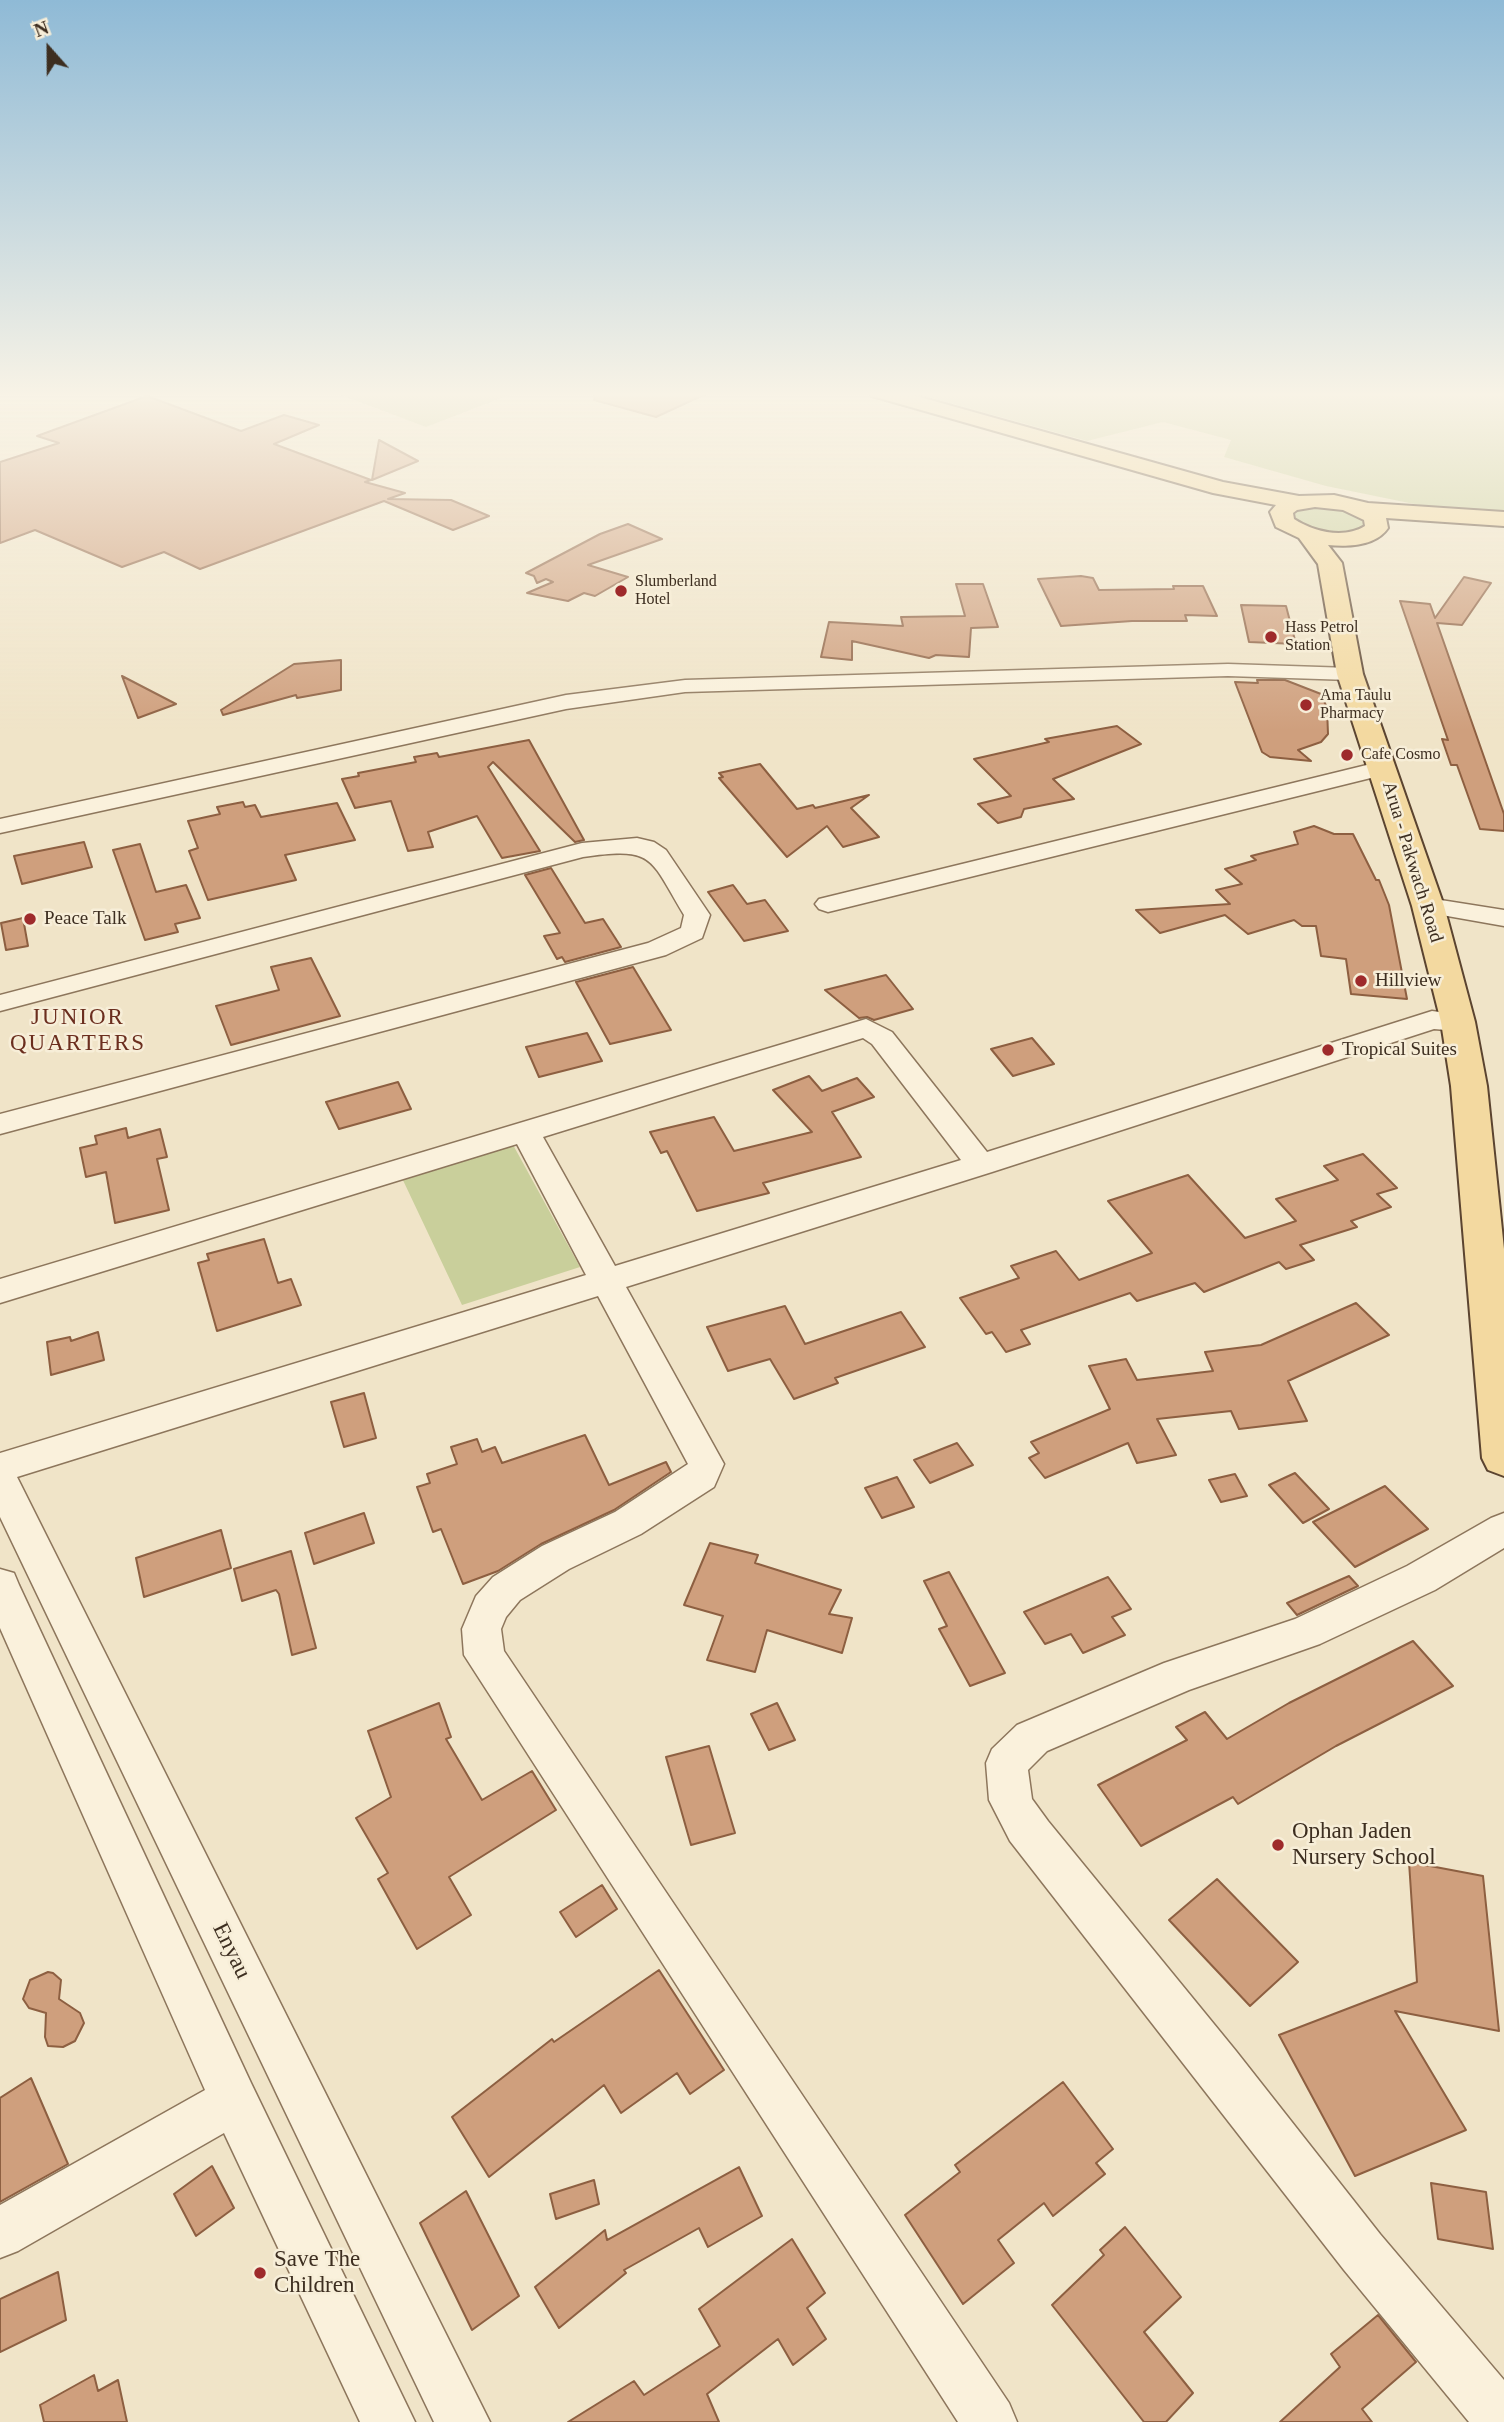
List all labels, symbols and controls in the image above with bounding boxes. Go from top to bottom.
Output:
north arrow [14,14,84,84]
text: N [31,17,51,41]
place label: Slumberland Hotel [635,572,717,610]
marker: Slumberland Hotel [613,583,629,599]
place label: Hass Petrol Station [1285,618,1358,656]
marker: Hass Petrol Station [1263,629,1279,645]
place label: Ama Taulu Pharmacy [1320,686,1391,724]
marker: Ama Taulu Pharmacy [1298,697,1314,713]
place label: Cafe Cosmo [1361,745,1441,765]
marker: Cafe Cosmo [1339,747,1355,763]
street label: Arua - Pakwach Road [1377,779,1447,945]
place label: Peace Talk [44,908,127,930]
marker: Peace Talk [22,911,38,927]
place label: Hillview [1375,970,1441,992]
marker: Hillview [1353,973,1369,989]
district label: JUNIOR QUARTERS [11,1004,145,1058]
place label: Tropical Suites [1342,1039,1457,1061]
marker: Tropical Suites [1320,1042,1336,1058]
place label: Ophan Jaden Nursery School [1292,1818,1436,1872]
marker: Ophan Jaden Nursery School [1270,1837,1286,1853]
street label: Enyau [206,1919,256,1983]
place label: Save The Children [274,2246,360,2300]
marker: Save The Children [252,2265,268,2281]

